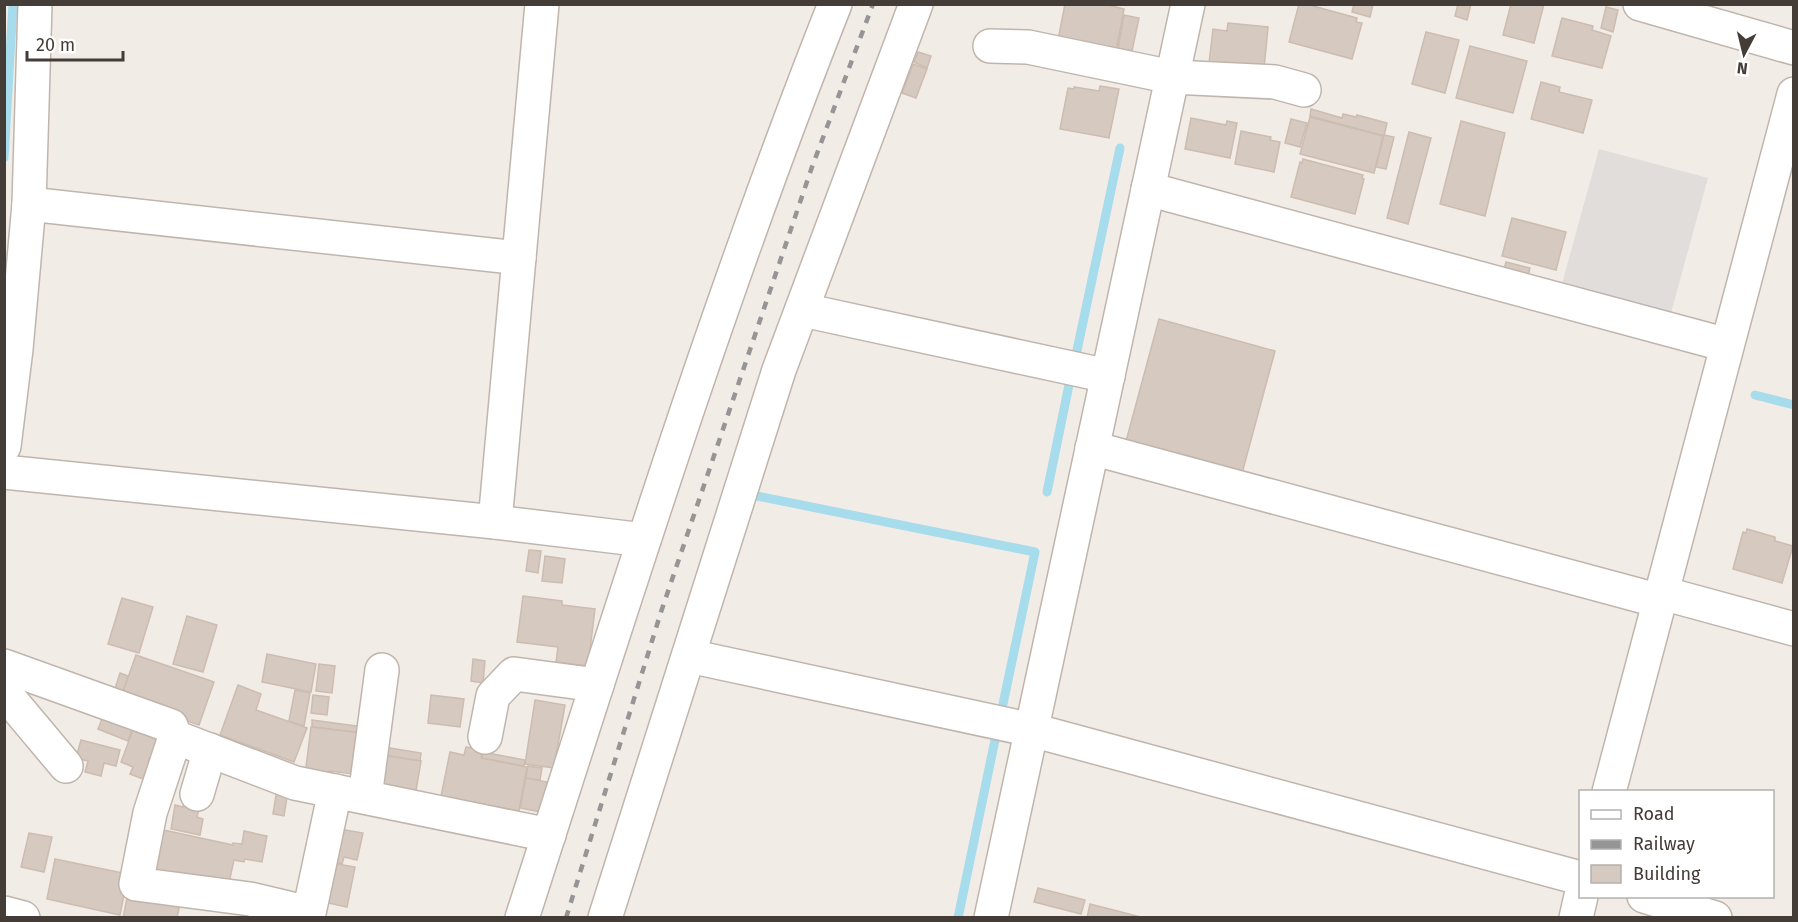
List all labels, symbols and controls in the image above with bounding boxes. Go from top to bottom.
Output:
scale bar [27,24,123,62]
north arrow [1714,24,1774,84]
text: 20 m [36,34,75,56]
text: N [1736,58,1749,78]
legend [1579,790,1774,898]
text: Road [1633,803,1675,825]
text: Railway [1633,833,1695,855]
text: Building [1633,863,1701,885]

